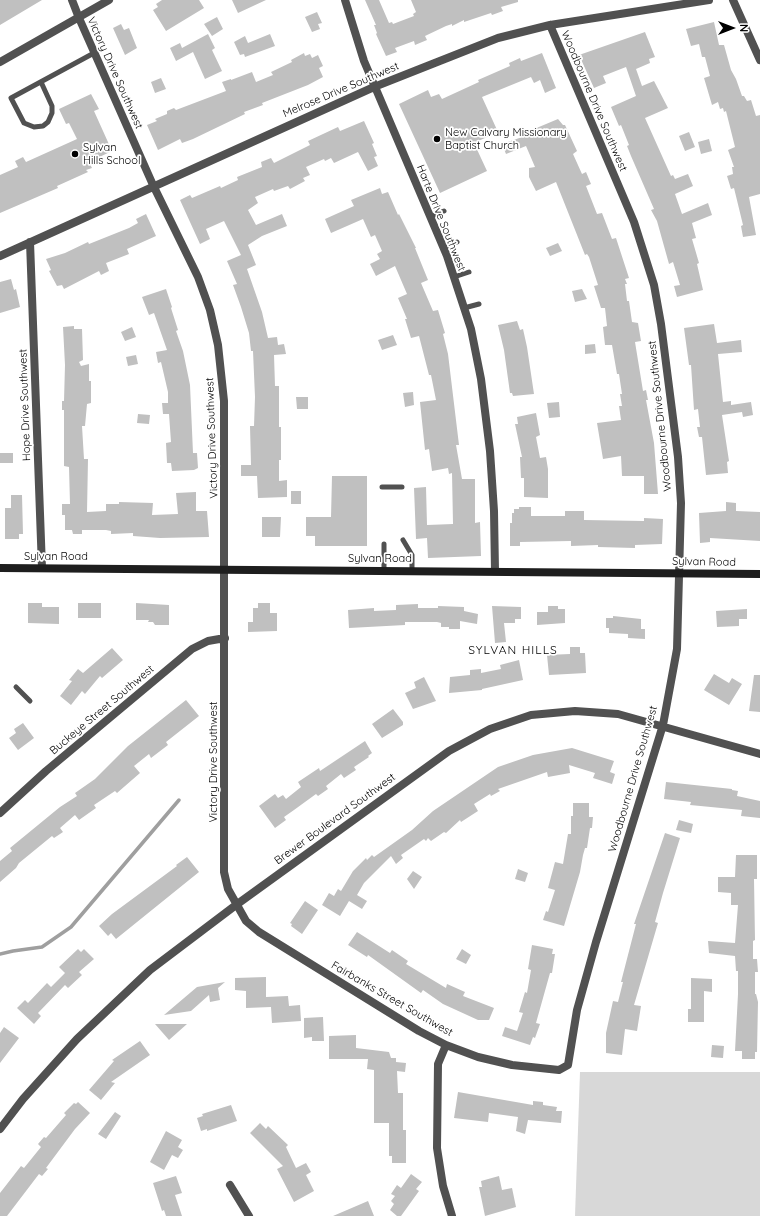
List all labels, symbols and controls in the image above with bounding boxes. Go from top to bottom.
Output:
north arrow [712,8,752,48]
street label: Victory Drive Southwest [84,15,146,131]
text: N [737,24,751,32]
street label: Woodbourne Drive Southwest [558,29,630,173]
street label: Melrose Drive Southwest [281,60,401,120]
place label: New Calvary Missionary Baptist Church [445,126,567,152]
marker: New Calvary Missionary Baptist Church [432,134,442,144]
place label: Sylvan Hills School [83,141,140,167]
marker: Sylvan Hills School [70,149,80,159]
street label: Harte Drive Southwest [414,163,468,273]
street label: Woodbourne Drive Southwest [646,340,674,492]
street label: Hope Drive Southwest [16,349,34,461]
street label: Victory Drive Southwest [203,377,221,499]
street label: Sylvan Road [24,550,88,564]
street label: Sylvan Road [348,552,412,566]
street label: Sylvan Road [672,555,736,569]
district label: SYLVAN HILLS [468,643,558,657]
street label: Buckeye Street Southwest [47,663,157,757]
street label: Victory Drive Southwest [207,701,221,823]
street label: Woodbourne Drive Southwest [606,704,660,854]
street label: Brewer Boulevard Southwest [272,771,398,867]
street label: Fairbanks Street Southwest [329,959,455,1039]

